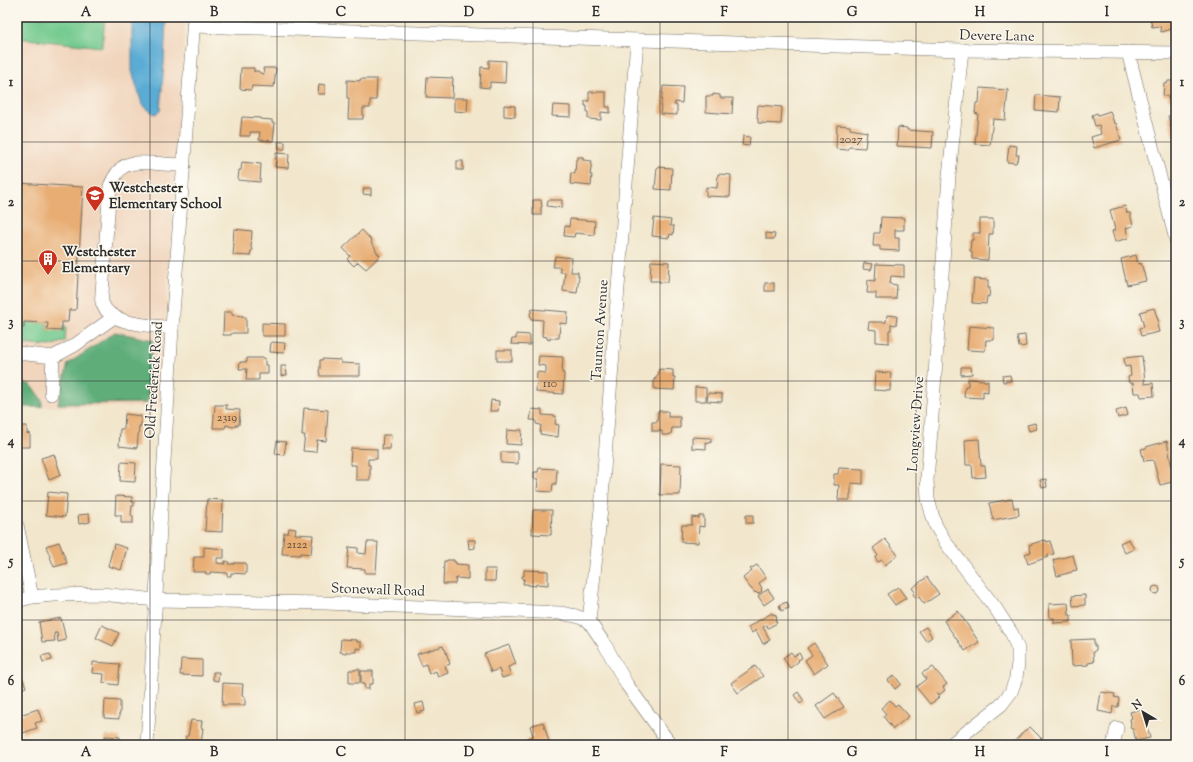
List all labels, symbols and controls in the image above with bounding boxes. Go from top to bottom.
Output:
text: A [81,4,92,22]
text: B [210,4,219,22]
text: C [336,4,346,22]
text: D [464,4,474,22]
text: E [592,4,600,22]
text: F [720,4,728,22]
text: G [847,4,858,22]
text: H [975,4,986,22]
text: I [1105,4,1110,22]
street label: Devere Lane [959,26,1035,48]
text: 1 [9,74,14,92]
text: 1 [1180,74,1185,92]
house number: 2027 [839,131,863,149]
place label: Westchester Elementary School [109,179,222,215]
school or university icon: Westchester Elementary School [84,184,106,212]
text: 2 [8,194,15,212]
text: 2 [1179,194,1186,212]
place label: Westchester Elementary [62,243,137,279]
building icon: Westchester Elementary [37,248,59,276]
street label: Taunton Avenue [587,279,615,381]
text: 3 [8,314,14,332]
text: 3 [1179,314,1185,332]
street label: Old Frederick Road [141,321,169,440]
house number: 110 [543,375,557,393]
street label: Longview Drive [904,376,930,473]
house number: 2319 [217,409,237,427]
text: 4 [7,433,15,451]
text: 4 [1178,433,1186,451]
house number: 2122 [287,536,308,554]
text: 5 [8,553,14,571]
text: 5 [1179,553,1185,571]
street label: Stonewall Road [330,579,426,603]
text: 6 [8,673,15,691]
text: 6 [1179,673,1186,691]
north arrow [1123,692,1163,732]
text: N [1128,696,1146,715]
text: A [81,744,92,762]
text: B [210,744,219,762]
text: C [336,744,346,762]
text: D [464,744,474,762]
text: E [592,744,600,762]
text: F [720,744,728,762]
text: G [847,744,858,762]
text: H [975,744,986,762]
text: I [1105,744,1110,762]

